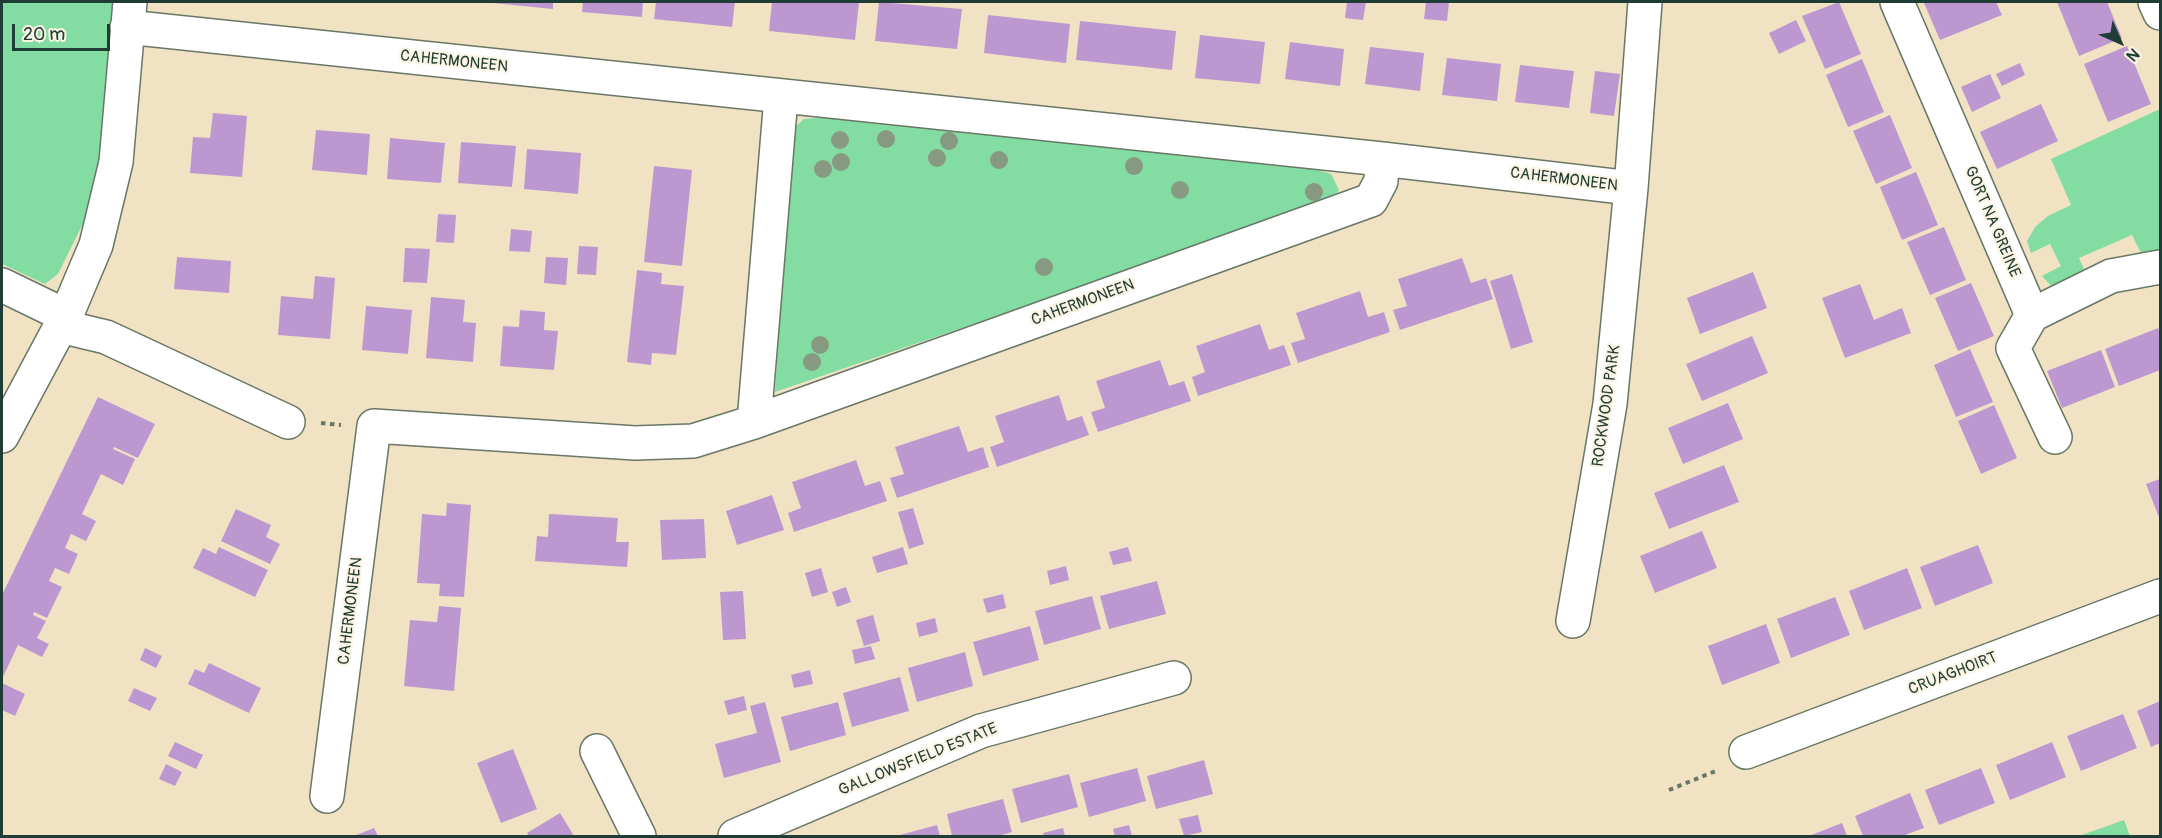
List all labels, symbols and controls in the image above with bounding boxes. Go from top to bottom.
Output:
scale bar [15,12,112,50]
north arrow [2090,12,2150,72]
text: 20 m [23,23,65,46]
text: N [2122,44,2144,66]
street label: CAHERMONEEN [399,47,509,77]
street label: CAHERMONEEN [1509,164,1619,196]
street label: GORT NA GREINE [1960,164,2024,280]
street label: CAHERMONEEN [1029,275,1137,331]
street label: ROCKWOOD PARK [1589,344,1625,468]
street label: CAHERMONEEN [335,556,367,666]
street label: CRUAGHOIRT [1906,648,2000,700]
street label: GALLOWSFIELD ESTATE [836,719,1000,801]

